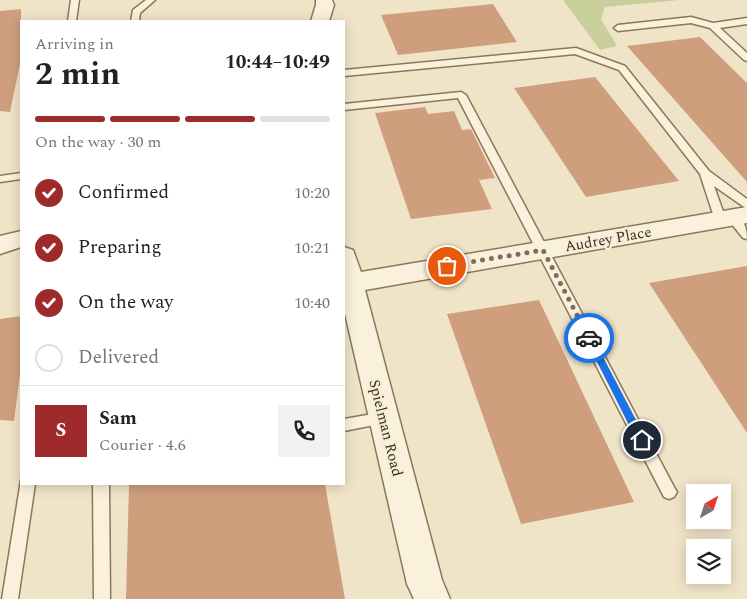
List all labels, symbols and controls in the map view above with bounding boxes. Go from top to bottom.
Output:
text: Arriving in [35,32,114,56]
text: 10:44–10:49 [225,48,330,77]
text: 2 min [35,50,120,99]
text: On the way · 30 m [35,130,161,154]
text: Confirmed [78,178,169,207]
icon: check [35,179,63,207]
text: 10:20 [294,181,330,205]
street label: Audrey Place [563,221,653,258]
text: Preparing [78,233,162,262]
icon: check [35,234,63,262]
text: 10:21 [294,236,330,260]
pin [426,245,468,287]
icon: bag [433,252,461,280]
text: On the way [78,288,174,317]
icon: check [35,289,63,317]
text: 10:40 [294,291,330,315]
courier [564,313,614,363]
icon: car [575,324,603,352]
text: Delivered [78,343,159,372]
street label: Spielman Road [362,377,409,479]
text: Sam [99,404,137,433]
button: phone [278,405,330,457]
text: S [56,416,66,445]
pin [621,419,663,461]
icon: home [628,426,656,454]
text: Courier · 4.6 [99,433,186,457]
north arrow [686,484,731,529]
map controls [686,484,731,584]
button: layers [686,539,731,584]

